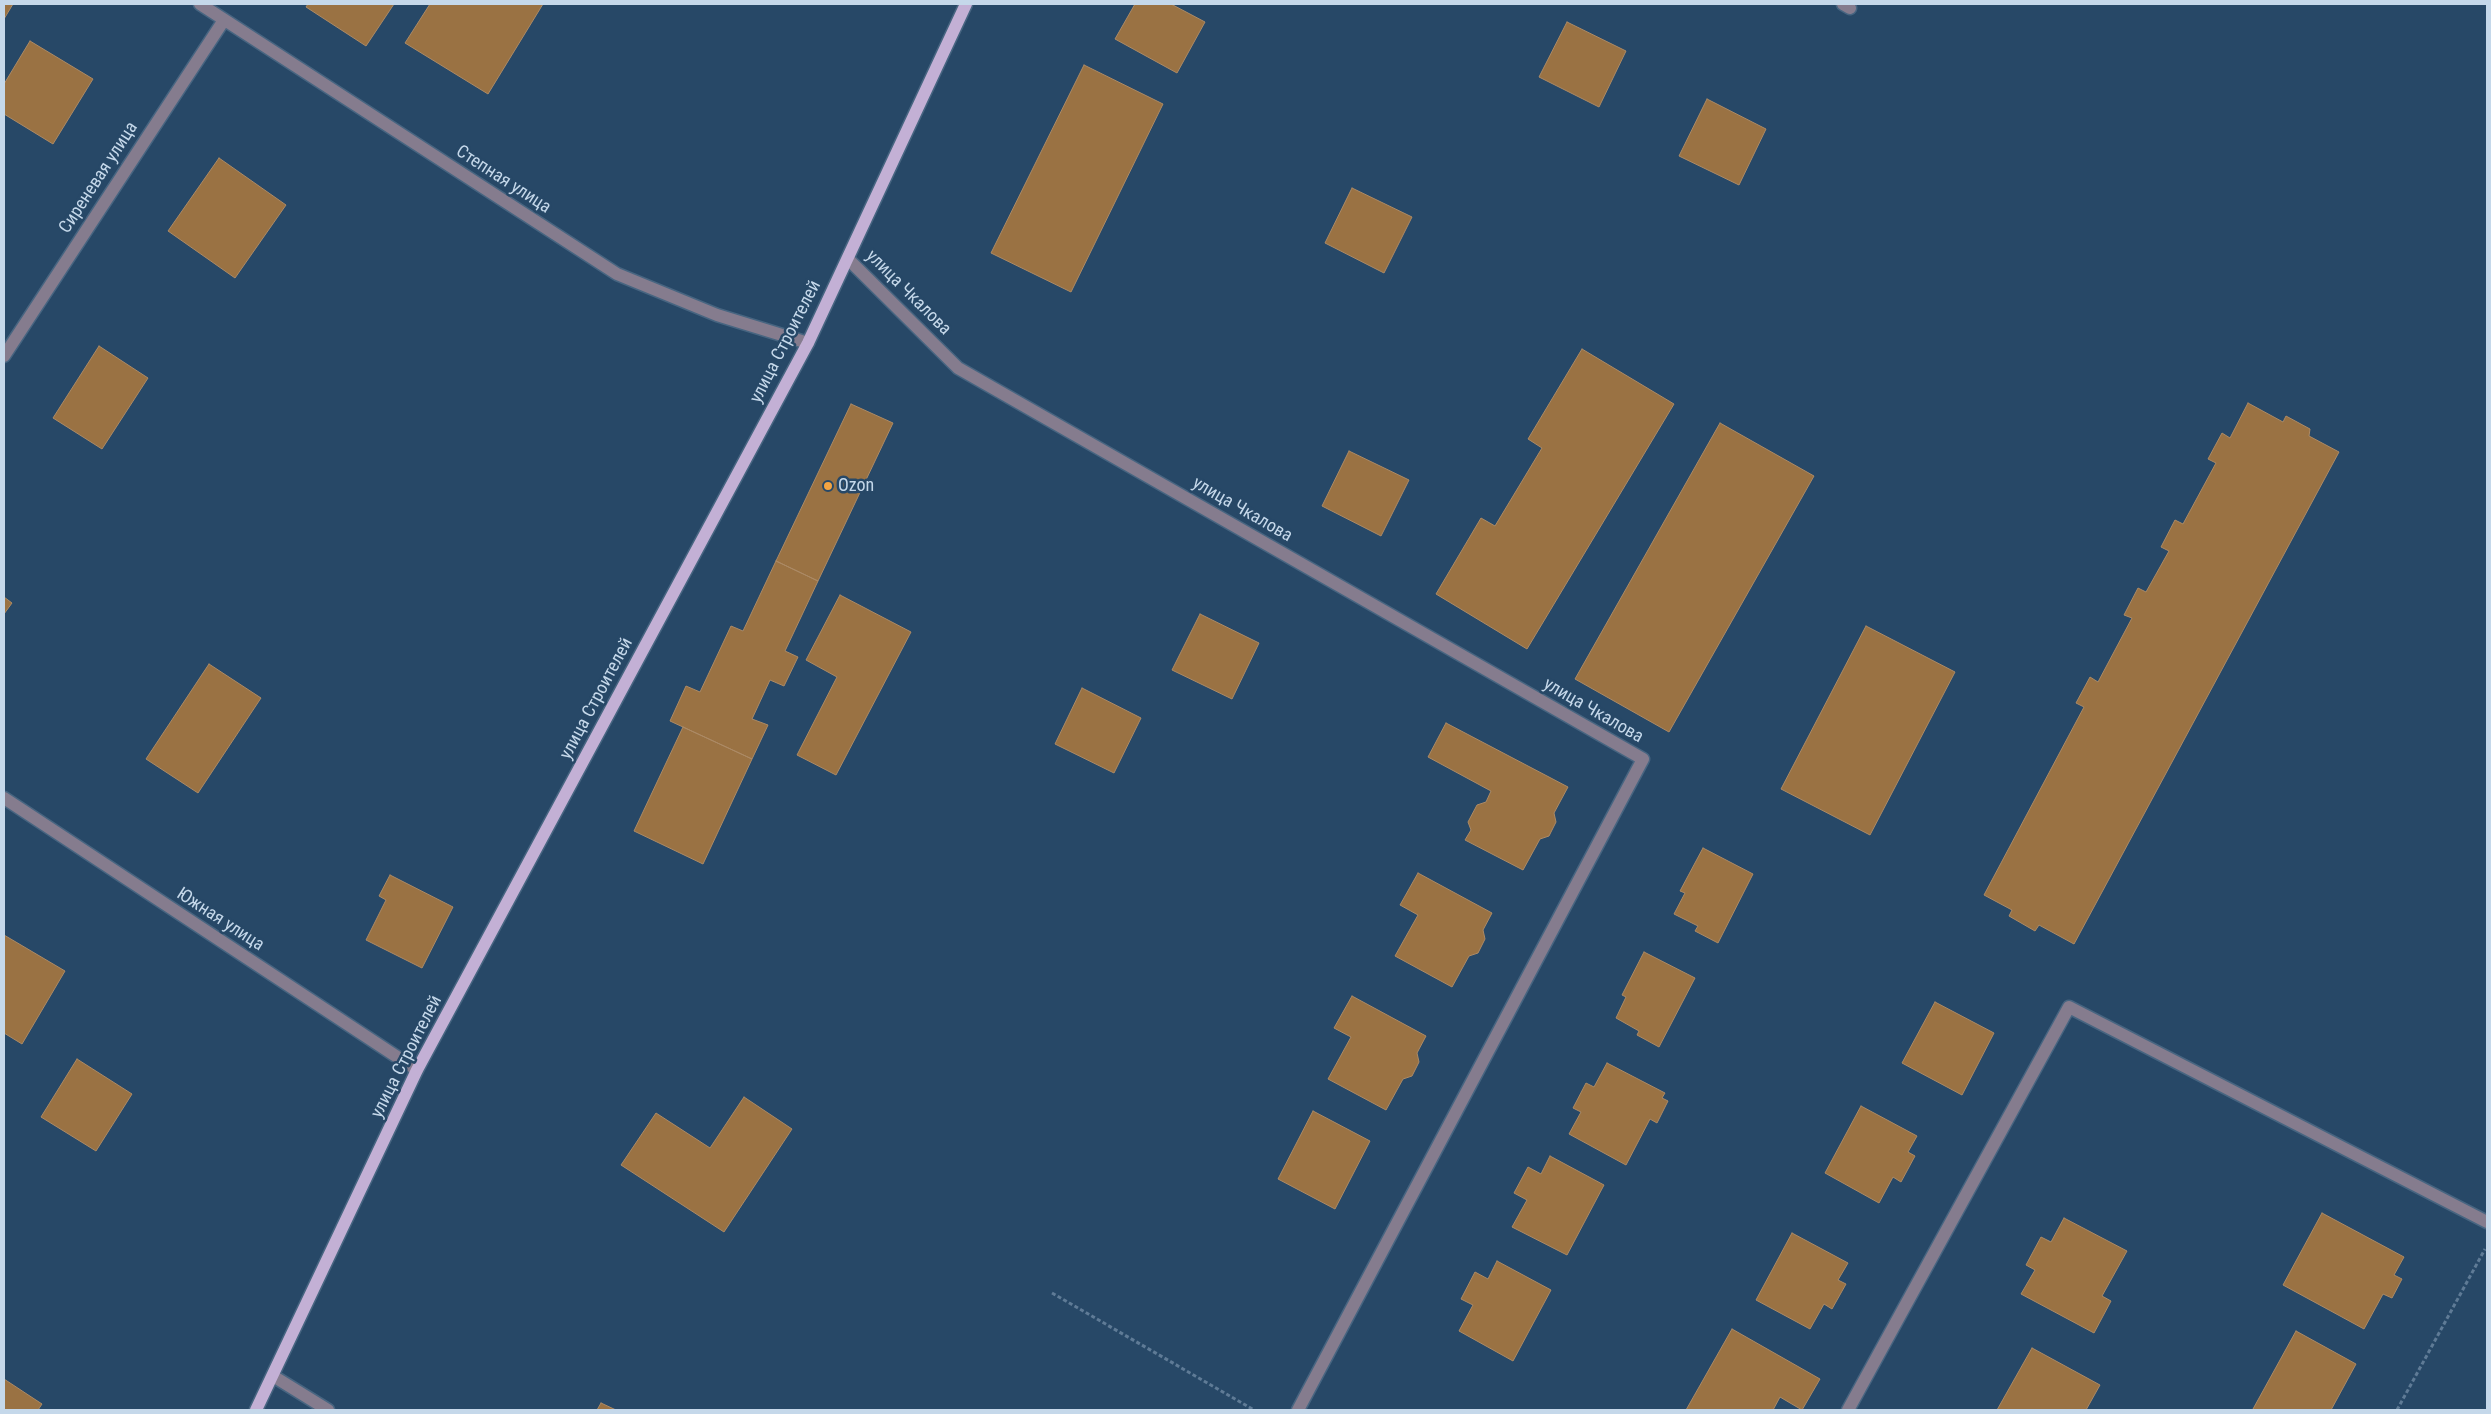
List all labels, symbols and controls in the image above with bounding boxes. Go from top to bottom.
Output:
street label: Сиреневая улица [55,118,143,238]
street label: Степная улица [451,141,555,219]
street label: улица Чкалова [861,246,955,340]
street label: улица Строителей [746,277,826,407]
street label: улица Чкалова [1188,473,1296,547]
place label: Ozon [838,475,874,497]
marker: Ozon [822,480,834,492]
street label: улица Строителей [556,634,638,764]
street label: улица Чкалова [1539,674,1647,748]
street label: Южная улица [172,884,268,956]
street label: улица Строителей [367,992,447,1122]

